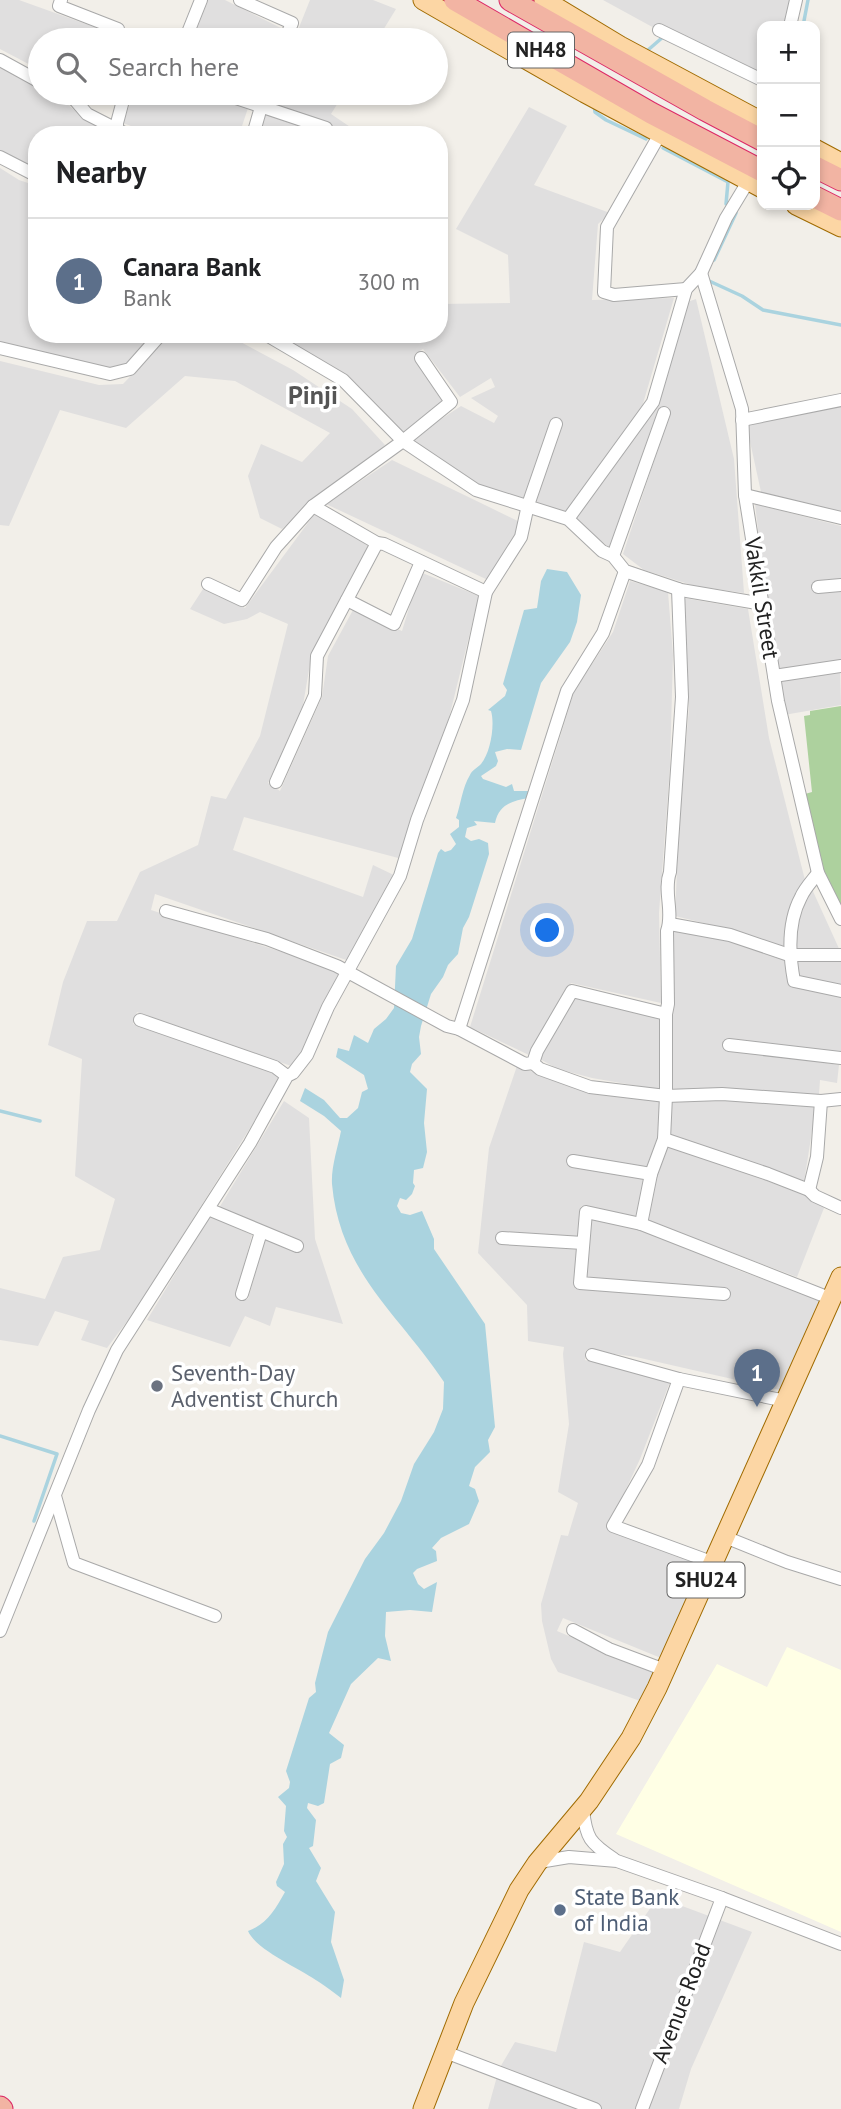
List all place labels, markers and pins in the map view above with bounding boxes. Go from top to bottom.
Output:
pin: 1 [734,1349,780,1407]
place label: Seventh-Day Adventist Church [171,1358,338,1413]
marker: Seventh-Day Adventist Church [149,1378,165,1394]
place label: State Bank of India [574,1882,679,1937]
marker: State Bank of India [552,1902,568,1918]

